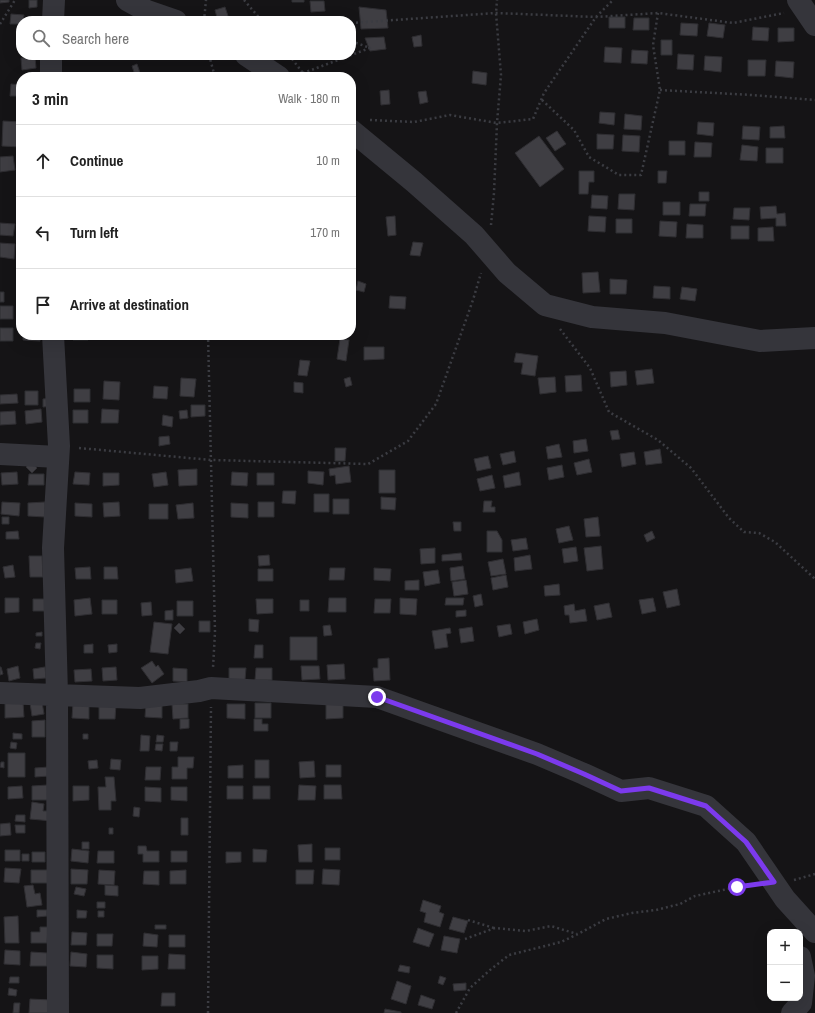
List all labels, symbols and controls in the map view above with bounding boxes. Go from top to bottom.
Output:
search box [16,16,356,60]
icon: search [30,27,52,49]
text: Search here [62,28,129,49]
text: 3 min [32,87,68,110]
text: Walk · 180 m [278,90,340,107]
icon: ahead [32,150,54,172]
text: Continue [70,150,123,171]
text: 10 m [316,152,340,169]
icon: left [32,222,54,244]
text: Turn left [70,222,118,243]
text: 170 m [310,224,340,241]
icon: arrive [32,294,54,316]
text: Arrive at destination [70,294,189,315]
route end [368,688,386,706]
route start [728,878,746,896]
map controls [767,929,803,1001]
button: + [767,929,803,965]
button: − [767,965,803,1001]

